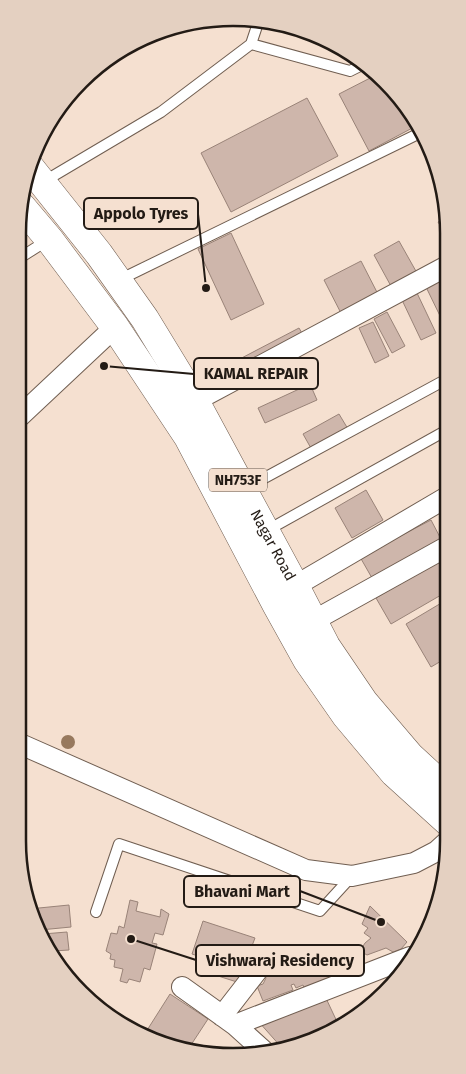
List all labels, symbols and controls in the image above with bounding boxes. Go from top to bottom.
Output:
callout: Appolo Tyres [84,198,198,229]
text: Appolo Tyres [93,204,189,223]
callout: KAMAL REPAIR [194,358,318,389]
text: KAMAL REPAIR [204,364,308,383]
road number: NH753F [209,468,267,492]
street label: Nagar Road [246,506,299,584]
callout: Bhavani Mart [184,876,300,907]
text: Bhavani Mart [194,882,291,901]
callout: Vishwaraj Residency [196,945,364,976]
text: Vishwaraj Residency [205,951,355,970]

